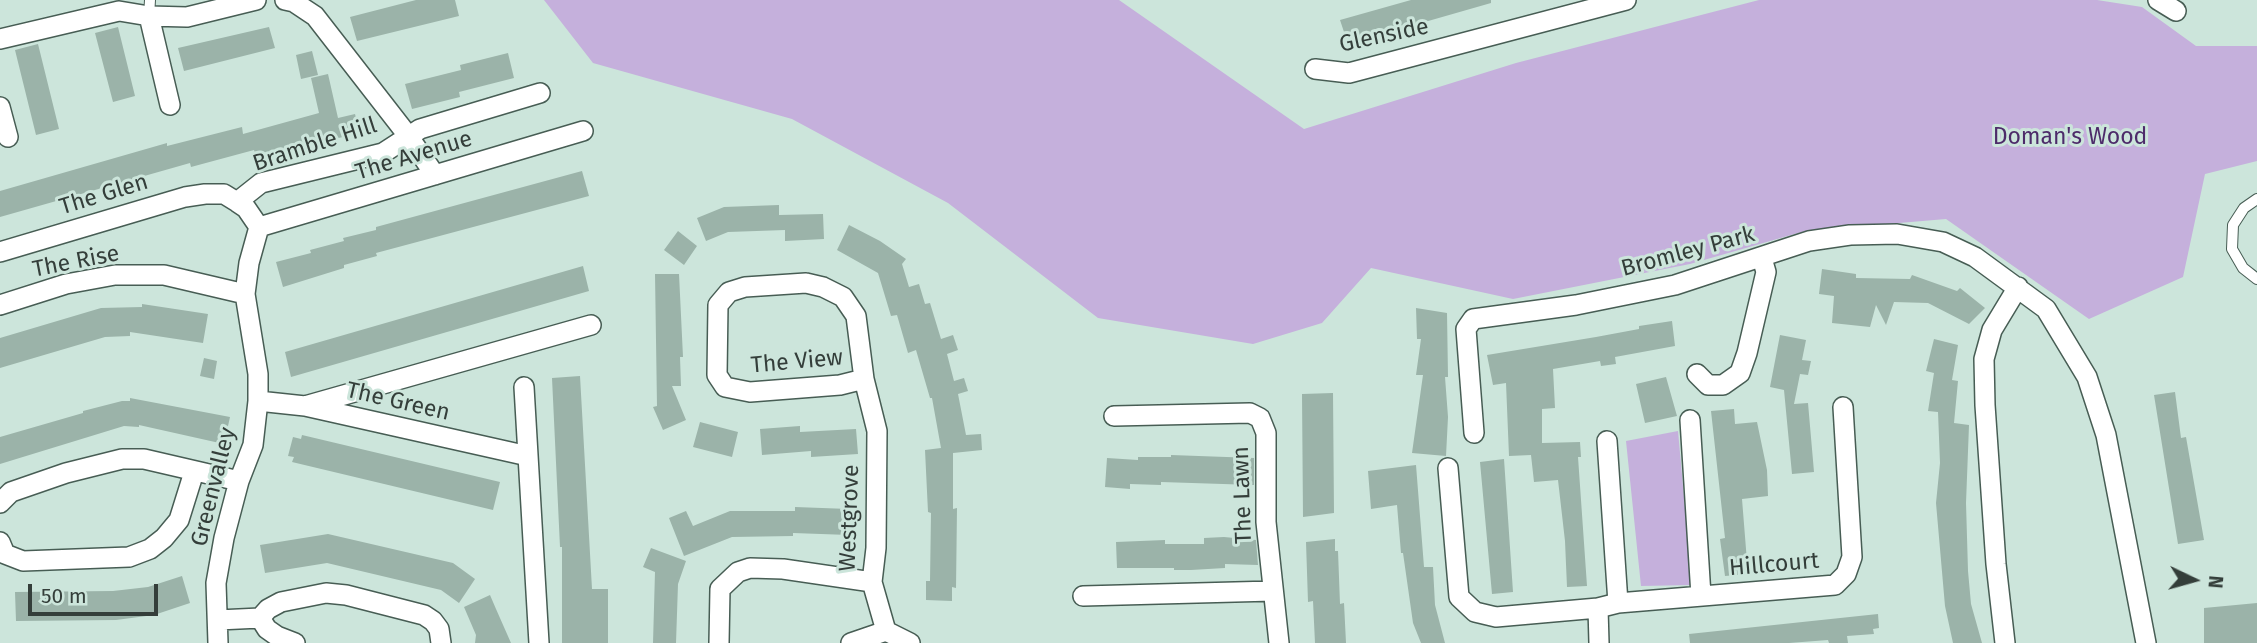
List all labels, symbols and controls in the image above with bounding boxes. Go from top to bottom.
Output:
street label: Glenside [1337,13,1431,59]
street label: Bramble Hill [249,112,381,178]
park label: Doman's Wood [1993,124,2147,152]
street label: The Avenue [352,125,476,187]
street label: The Glen [56,168,152,222]
street label: Bromley Park [1618,221,1758,283]
street label: The Rise [30,240,122,284]
street label: The View [750,344,844,380]
street label: The Green [344,377,452,427]
street label: Greenvalley [186,425,242,549]
street label: The Lawn [1228,446,1258,544]
street label: Westgrove [834,464,866,572]
north arrow [2159,545,2229,615]
street label: Hillcourt [1728,547,1820,583]
scale bar [32,570,161,614]
text: N [2203,575,2227,589]
text: 50 m [41,583,87,609]

